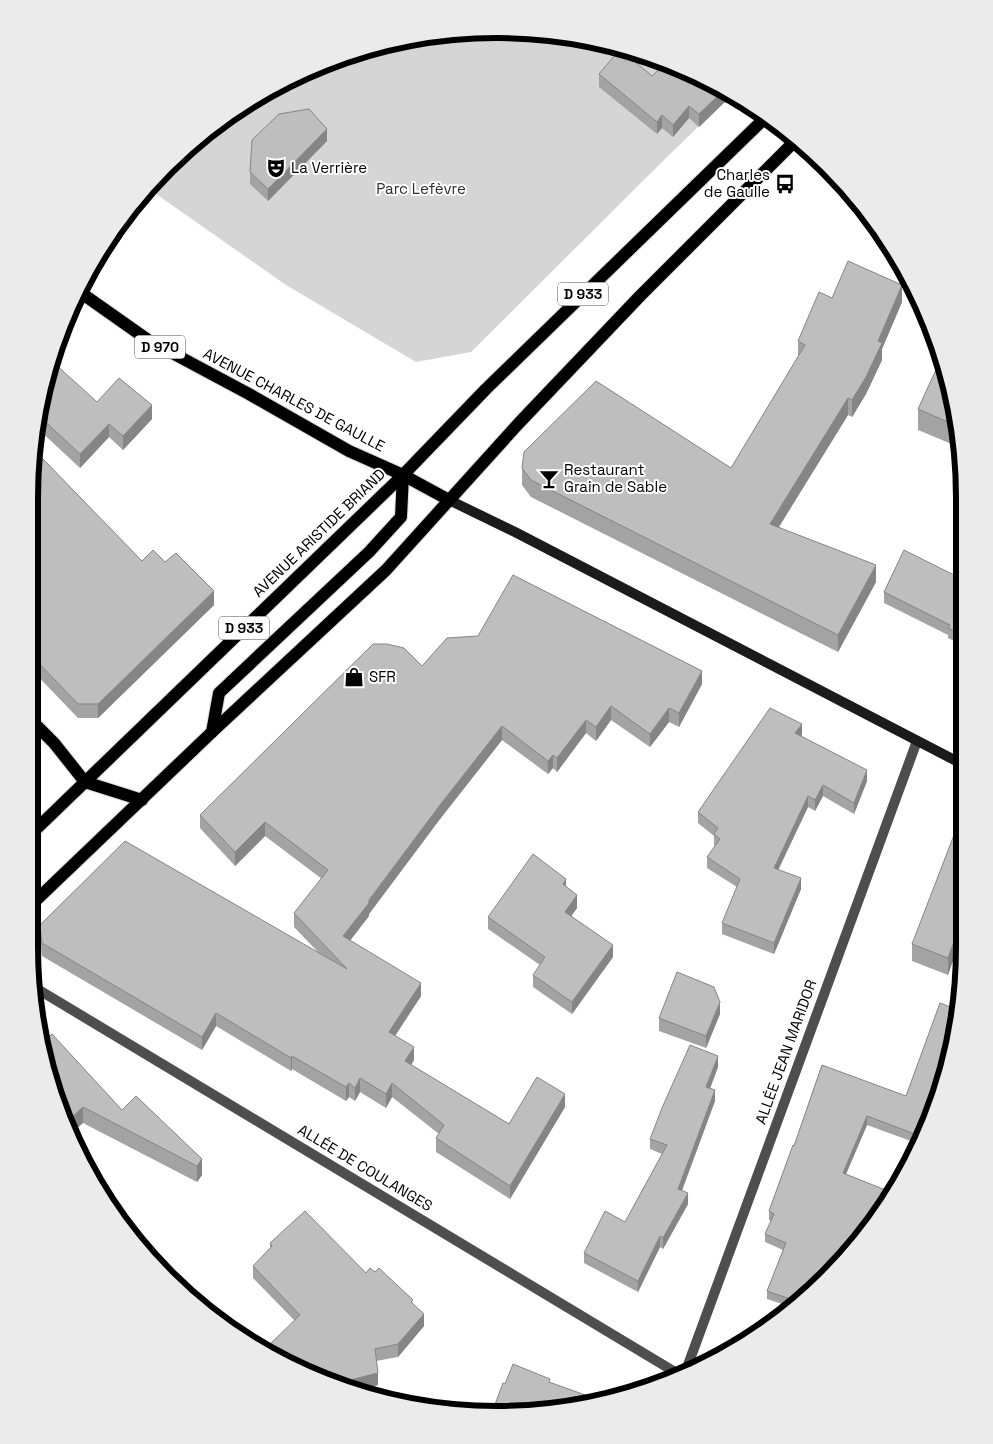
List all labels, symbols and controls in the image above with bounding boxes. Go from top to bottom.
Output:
theatre icon: La Verrière [265,157,287,179]
place label: La Verrière [291,158,367,177]
place label: Charles de Gaulle [704,165,770,201]
bus stop icon: Charles de Gaulle [774,173,796,195]
park label: Parc Lefèvre [376,179,466,198]
road number: D 933 [558,282,608,306]
road number: D 970 [135,336,185,358]
street label: AVENUE CHARLES DE GAULLE [200,344,388,456]
place label: Restaurant Grain de Sable [564,460,667,496]
street label: AVENUE ARISTIDE BRIAND [248,464,389,601]
bar icon: Restaurant Grain de Sable [538,468,560,490]
road number: D 933 [219,616,269,640]
shop icon: SFR [343,666,365,688]
place label: SFR [369,667,396,686]
street label: ALLÉE JEAN MARIDOR [751,977,820,1127]
street label: ALLÉE DE COULANGES [295,1120,436,1215]

